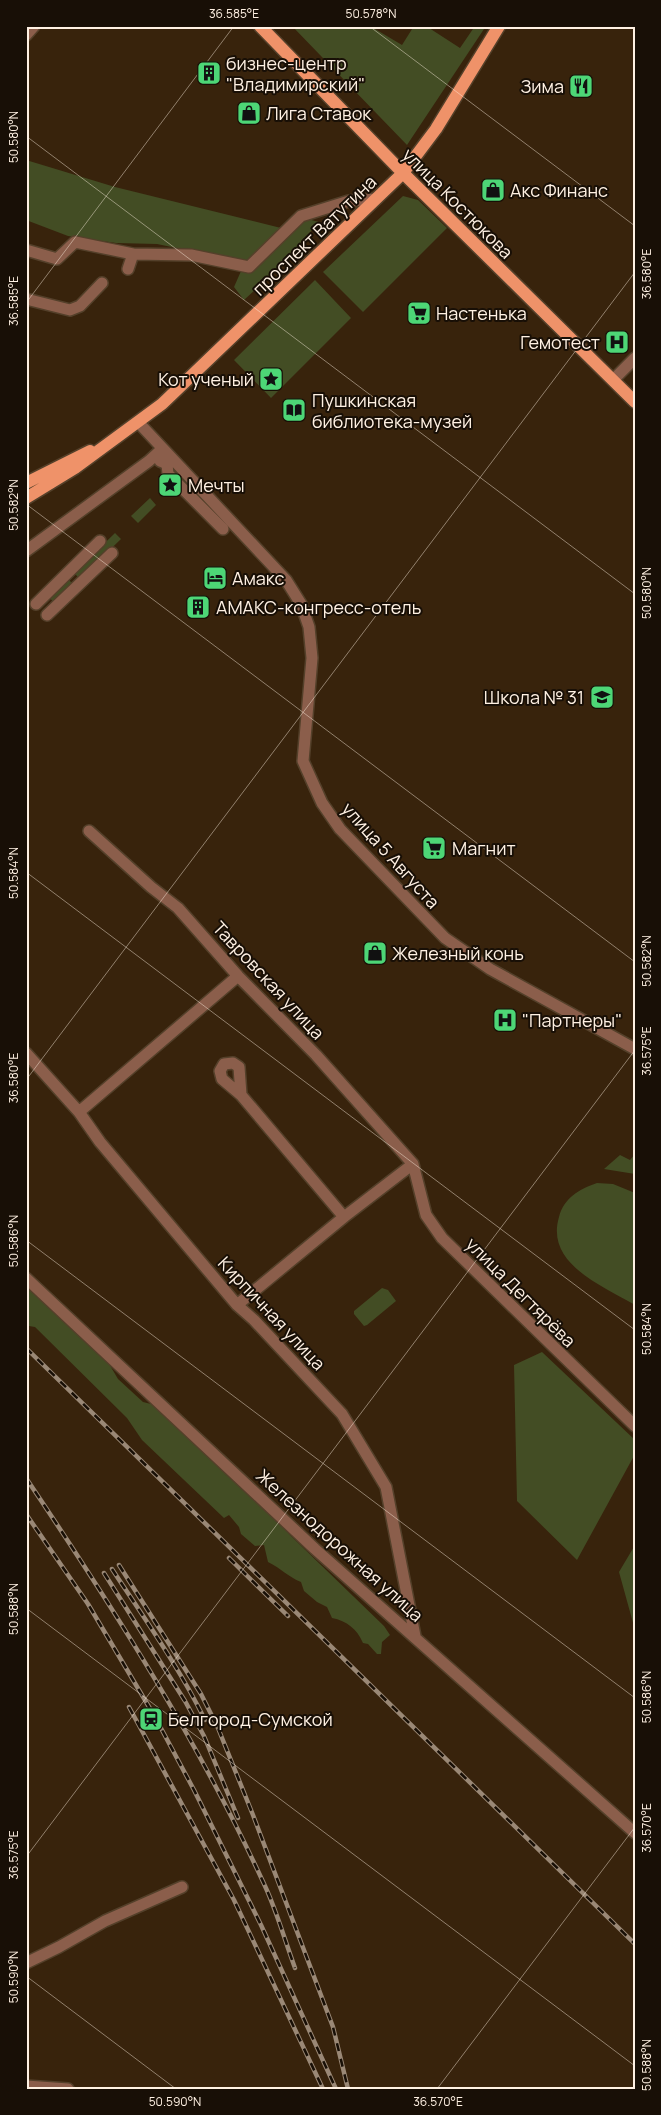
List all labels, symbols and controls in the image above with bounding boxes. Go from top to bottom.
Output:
text: 36.585°E [209,5,259,22]
text: 50.578°N [346,5,396,22]
place label: бизнес-центр "Владимирский" [226,51,365,96]
building icon: бизнес-центр "Владимирский" [196,60,222,86]
restaurant icon: Зима [568,73,594,99]
place label: Зима [521,74,564,98]
shop icon: Лига Ставок [236,100,262,126]
place label: Лига Ставок [266,101,372,125]
text: 50.580°N [5,111,22,163]
street label: улица Костюкова [397,142,519,264]
street label: проспект Ватутина [247,170,381,300]
shop icon: Акс Финанс [480,177,506,203]
place label: Акс Финанс [510,178,608,202]
text: 36.580°E [638,249,655,299]
text: 36.585°E [5,276,22,326]
supermarket icon: Настенька [406,300,432,326]
place label: Настенька [436,301,527,325]
hospital icon: Гемотест [604,329,630,355]
place label: Гемотест [520,330,600,354]
place icon: Кот ученый [258,366,284,392]
place label: Кот ученый [158,367,254,391]
place label: Пушкинская библиотека-музей [312,388,472,433]
library icon: Пушкинская библиотека-музей [281,397,307,423]
place icon: Мечты [157,472,183,498]
place label: Мечты [188,473,245,497]
text: 50.582°N [5,479,22,531]
hotel icon: Амакс [202,565,228,591]
place label: Амакс [232,566,285,590]
text: 50.580°N [638,567,655,619]
building icon: АМАКС-конгресс-отель [185,594,211,620]
place label: АМАКС-конгресс-отель [216,595,421,619]
school or university icon: Школа № 31 [589,684,615,710]
place label: Школа № 31 [484,685,584,709]
street label: улица 5 Августа [337,797,445,913]
supermarket icon: Магнит [421,835,447,861]
place label: Магнит [452,836,516,860]
text: 50.584°N [5,847,22,899]
street label: Тавровская улица [208,916,330,1044]
text: 50.582°N [638,935,655,987]
shop icon: Железный конь [362,940,388,966]
place label: Железный конь [392,941,524,965]
hospital icon: "Партнеры" [492,1007,518,1033]
place label: "Партнеры" [522,1008,622,1032]
text: 36.575°E [638,1026,655,1076]
text: 36.580°E [5,1053,22,1103]
text: 50.586°N [5,1215,22,1267]
street label: улица Дегтярёва [461,1232,581,1352]
street label: Кирпичная улица [213,1251,331,1375]
text: 50.584°N [638,1303,655,1355]
street label: Железнодорожная улица [251,1463,429,1627]
text: 50.588°N [5,1583,22,1635]
text: 50.586°N [638,1671,655,1723]
station icon: Белгород-Сумской [138,1706,164,1732]
place label: Белгород-Сумской [168,1707,333,1731]
text: 36.570°E [638,1803,655,1853]
text: 36.575°E [5,1830,22,1880]
text: 50.590°N [5,1951,22,2003]
text: 50.588°N [638,2039,655,2091]
text: 50.590°N [149,2093,201,2110]
text: 36.570°E [413,2093,463,2110]

